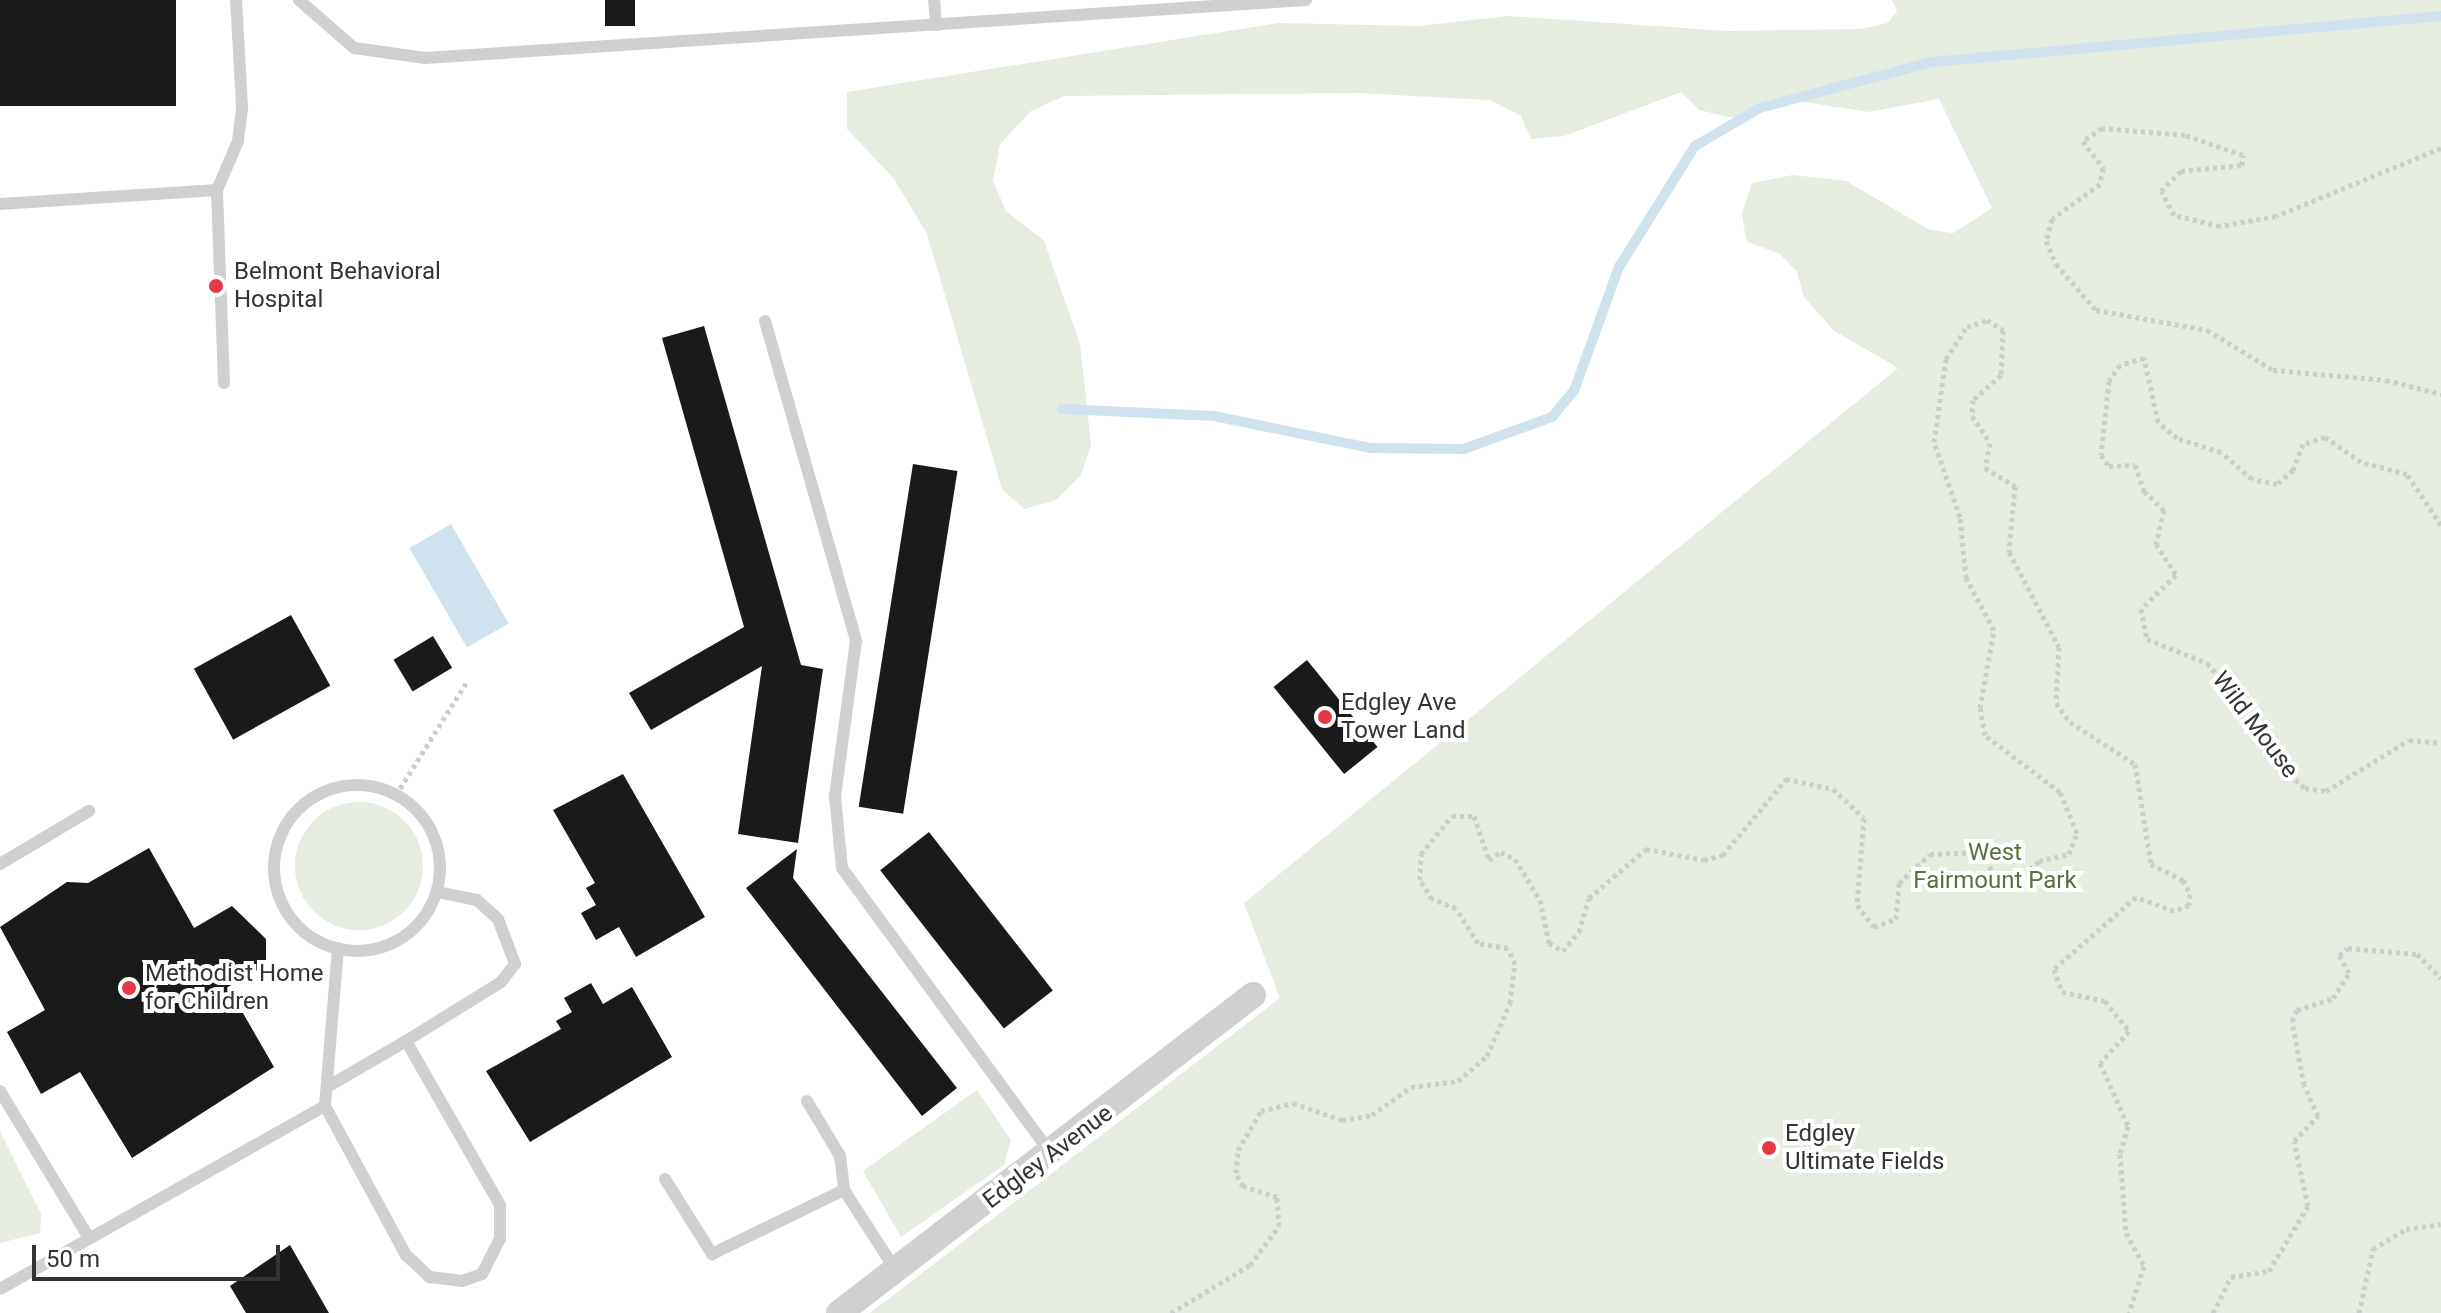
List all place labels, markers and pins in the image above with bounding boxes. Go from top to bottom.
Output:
place label: Belmont Behavioral Hospital [234,258,441,314]
marker: Belmont Behavioral Hospital [205,275,227,297]
place label: Edgley Ave Tower Land [1341,689,1465,745]
marker: Edgley Ave Tower Land [1316,708,1334,726]
place label: Methodist Home for Children [145,960,324,1016]
marker: Methodist Home for Children [120,979,138,997]
place label: Edgley Ultimate Fields [1785,1120,1944,1176]
marker: Edgley Ultimate Fields [1760,1139,1778,1157]

